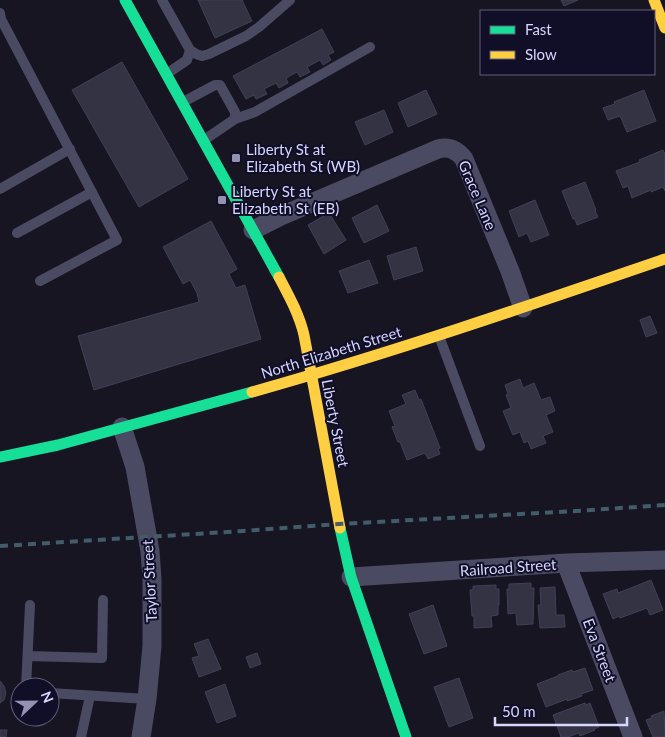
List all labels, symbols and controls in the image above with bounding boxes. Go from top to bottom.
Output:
legend [480,10,655,75]
text: Fast [525,20,552,38]
text: Slow [525,45,557,63]
place label: Liberty St at Elizabeth St (WB) [246,140,360,175]
marker: Liberty St at Elizabeth St (WB) [230,152,242,164]
street label: Grace Lane [455,157,501,233]
place label: Liberty St at Elizabeth St (EB) [232,182,339,217]
marker: Liberty St at Elizabeth St (EB) [216,194,228,206]
street label: North Elizabeth Street [259,322,404,382]
street label: Liberty Street [319,378,353,469]
street label: Taylor Street [138,539,160,623]
street label: Railroad Street [459,555,557,579]
street label: Eva Street [580,616,621,685]
north arrow [10,677,60,727]
text: N [38,689,57,705]
scale bar [495,694,628,726]
text: 50 m [502,702,536,720]

